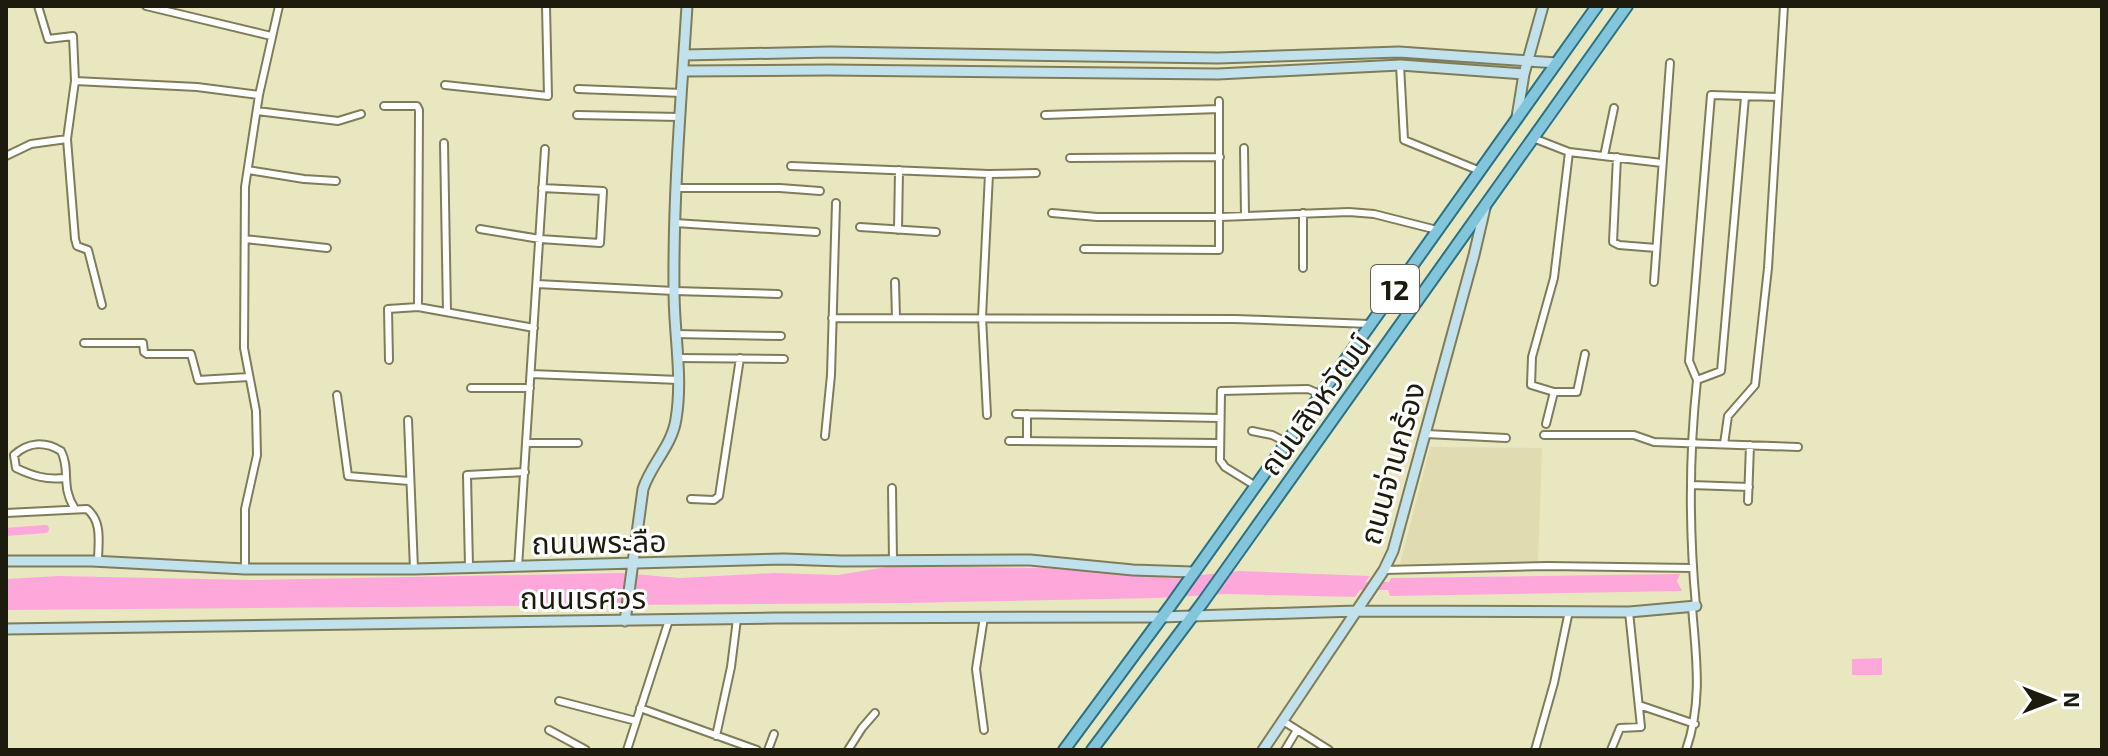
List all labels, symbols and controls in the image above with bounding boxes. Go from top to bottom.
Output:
road number: 12 [1371,265,1419,313]
street label: ถนนสิงหวัฒน์ [1251,326,1377,482]
street label: ถนนจ่านกร้อง [1351,378,1431,548]
street label: ถนนพระลือ [531,522,667,560]
street label: ถนนเรศวร [520,579,646,615]
north arrow [2012,660,2092,740]
text: N [2060,692,2086,708]

